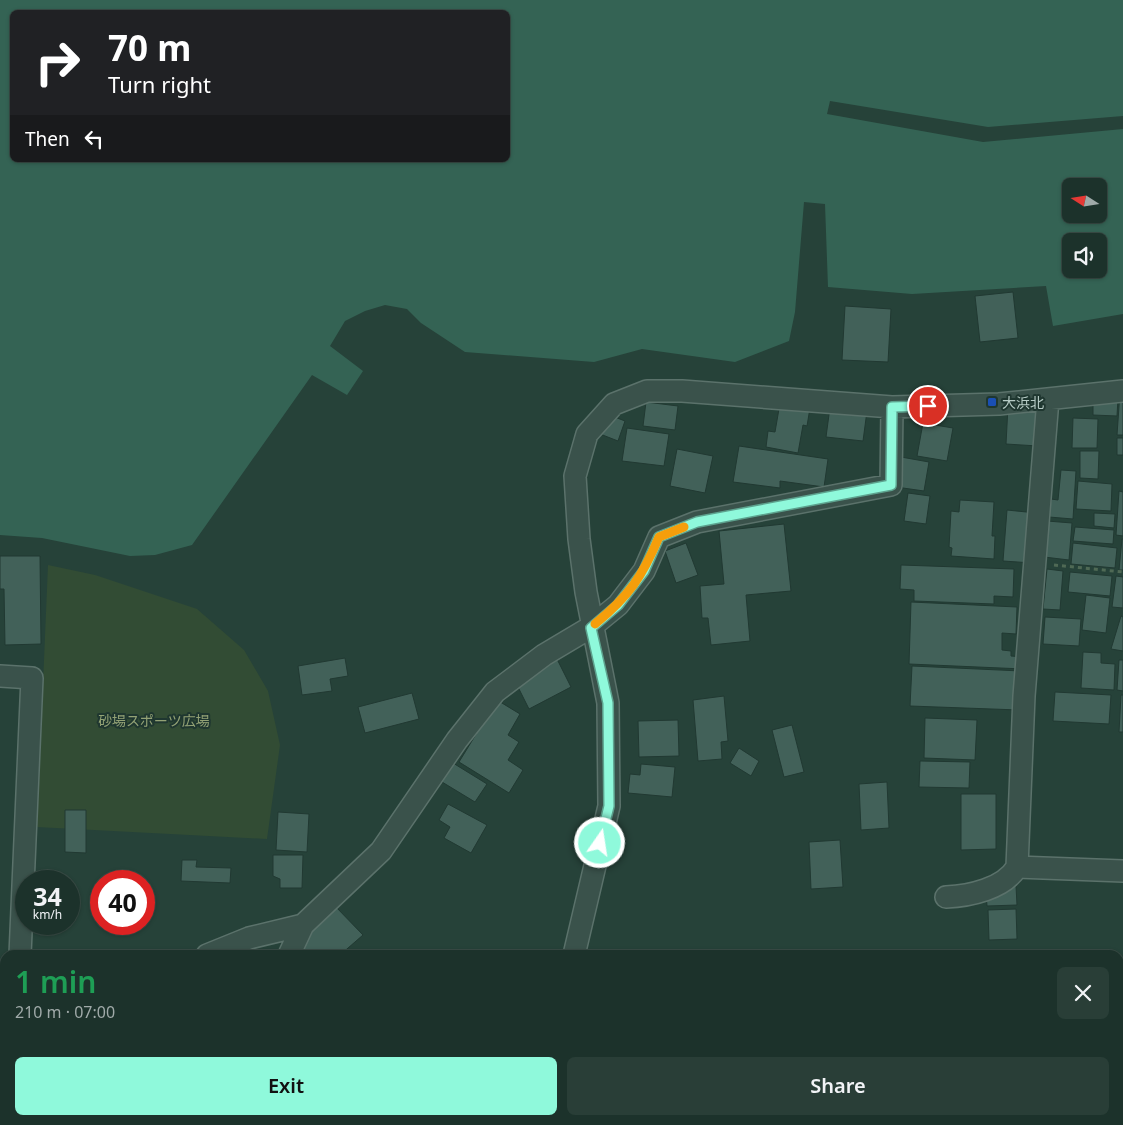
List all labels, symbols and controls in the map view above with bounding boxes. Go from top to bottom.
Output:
text: 70 m [108,24,191,71]
icon: right [25,30,90,95]
text: Turn right [108,69,211,99]
icon: left [80,125,108,153]
text: Then [25,126,70,152]
north arrow [1062,178,1108,222]
map controls [1062,178,1107,278]
button: sound [1062,233,1107,278]
pin [907,385,949,427]
icon: arrive [914,392,942,420]
place label: 大浜北 [1002,393,1044,412]
marker: 大浜北 [986,396,998,408]
park label: 砂場スポーツ広場 [98,711,210,730]
position arrow [573,816,625,868]
speed limit sign: 40 [90,870,155,935]
text: 34 [33,879,62,913]
text: km/h [33,906,62,923]
text: 1 min [15,961,96,1002]
button: close [1057,967,1109,1019]
text: 210 m · 07:00 [15,1001,115,1023]
button: Exit [15,1057,557,1115]
button: Share [567,1057,1109,1115]

